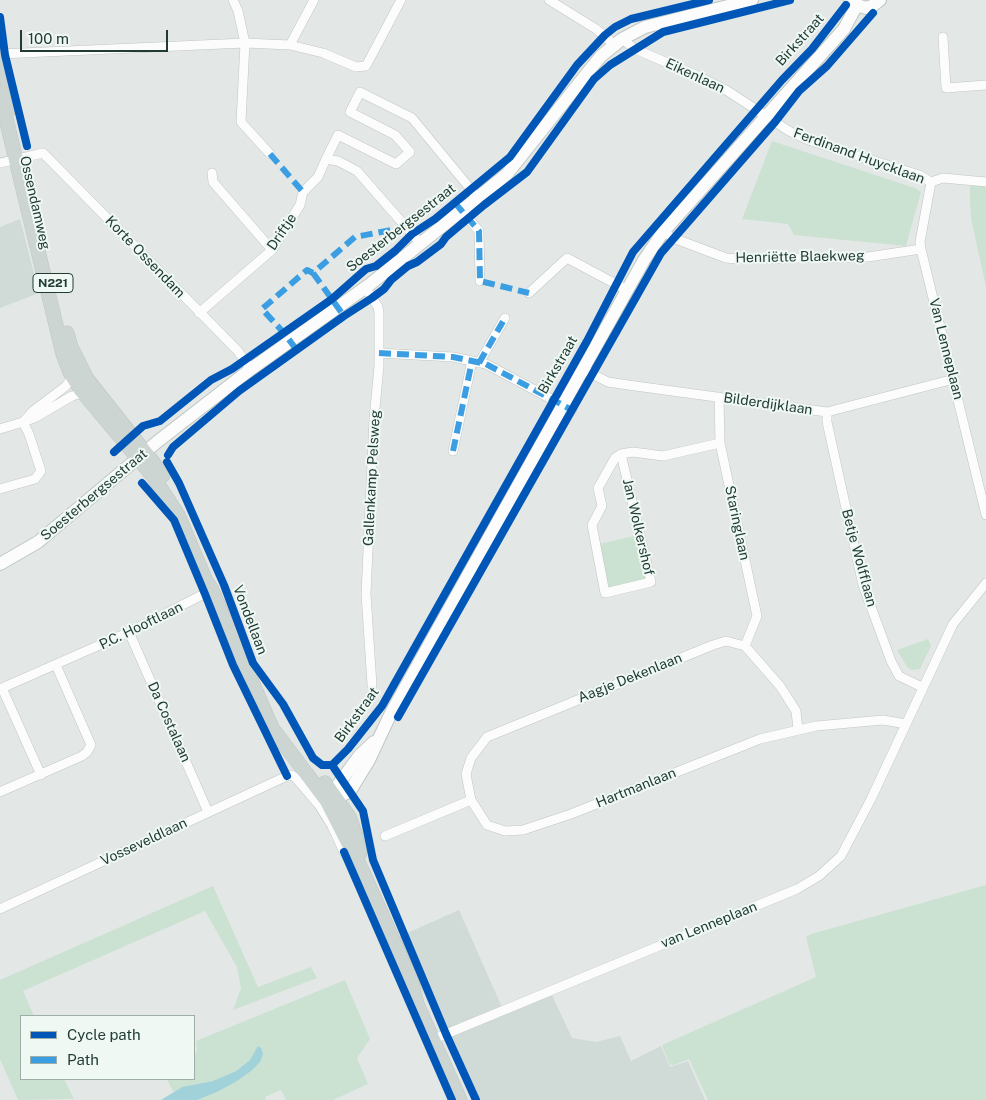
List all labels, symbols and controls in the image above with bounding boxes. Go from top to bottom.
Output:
street label: Birkstraat [772,10,828,70]
scale bar [22,20,170,52]
text: 100 m [28,30,69,47]
street label: Eikenlaan [663,55,727,97]
street label: Ferdinand Huycklaan [791,124,927,188]
street label: Ossendamweg [16,154,54,252]
street label: Soesterbergsestraat [343,180,459,276]
street label: Driftje [264,210,300,254]
street label: Korte Ossendam [102,213,188,301]
street label: Henriëtte Blaekweg [735,247,865,267]
road number: N221 [33,274,73,292]
street label: Van Lenneplaan [925,297,967,401]
street label: Birkstraat [535,333,581,397]
street label: Bilderdijklaan [722,389,814,419]
street label: Gallenkamp Pelsweg [360,409,384,547]
street label: Soesterbergsestraat [37,446,151,544]
street label: Jan Wolkershof [619,477,657,577]
street label: Staringlaan [721,484,753,562]
street label: Betje Wolfflaan [838,507,880,609]
street label: Vondellaan [229,583,271,657]
street label: P.C. Hooftlaan [97,599,185,653]
street label: Aagje Dekenlaan [576,649,684,707]
street label: Da Costalaan [144,679,194,765]
street label: Birkstraat [331,684,383,746]
street label: Hartmanlaan [594,764,678,812]
street label: Vosseveldlaan [98,815,190,869]
street label: van Lenneplaan [659,898,759,952]
legend [20,1015,195,1080]
text: Cycle path [67,1026,141,1043]
text: Path [67,1051,99,1068]

